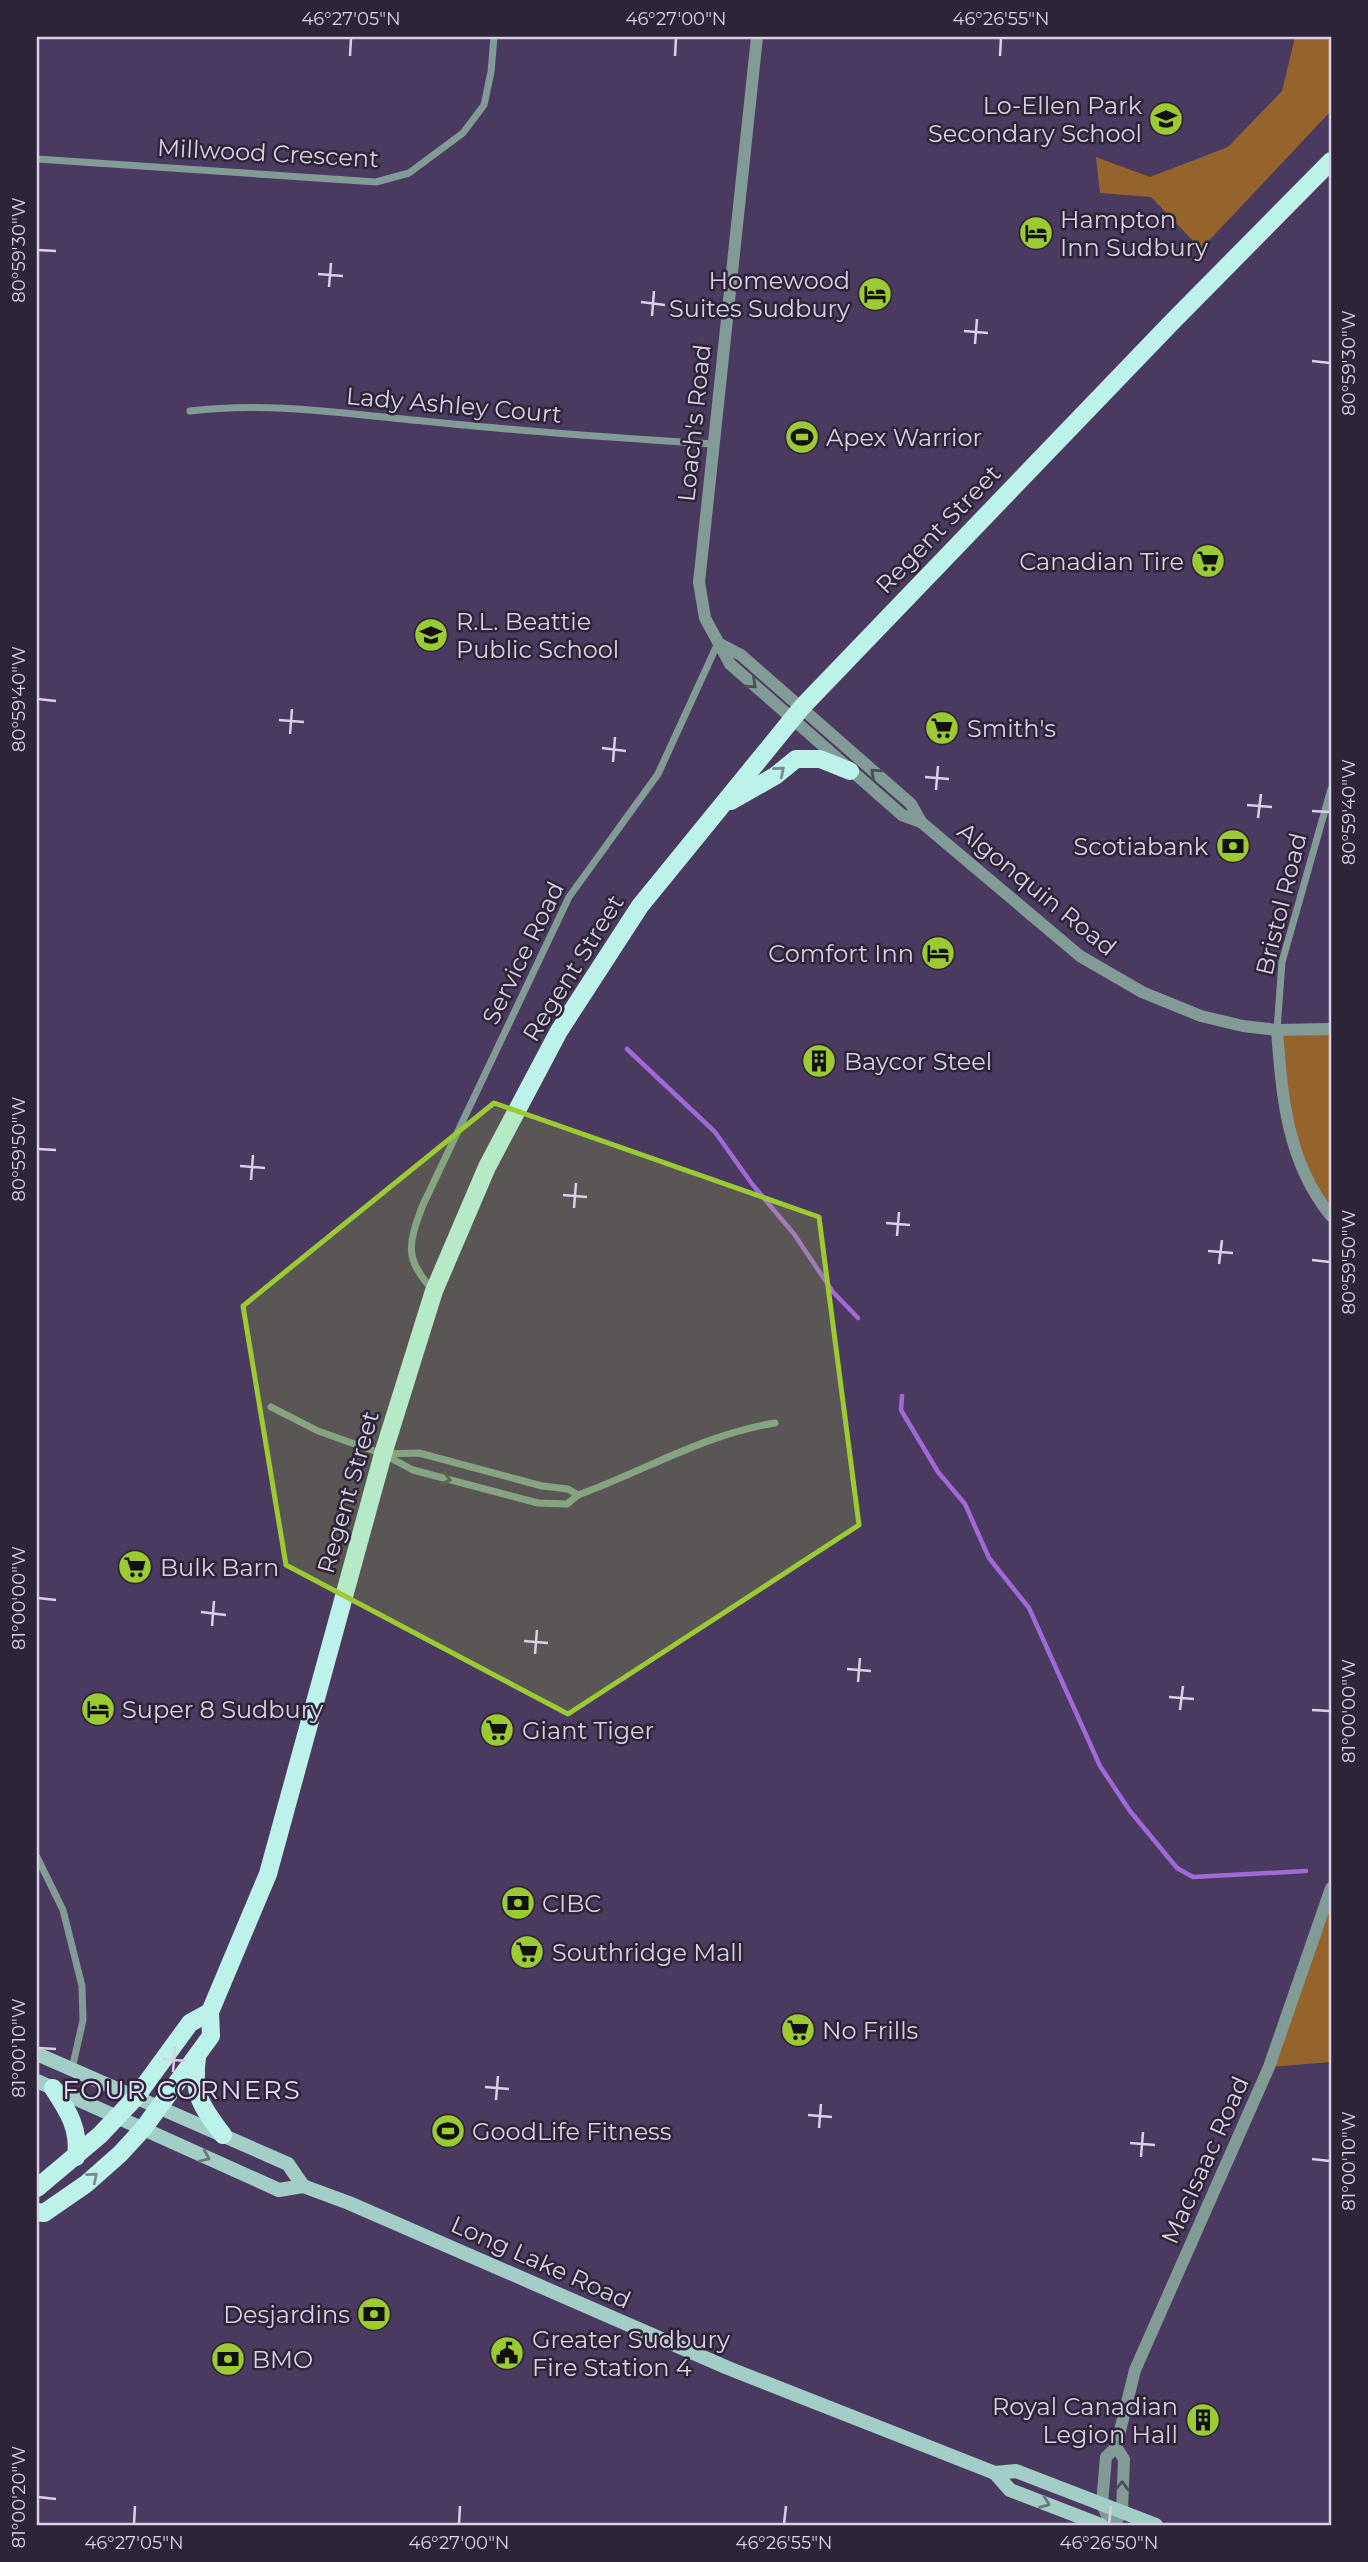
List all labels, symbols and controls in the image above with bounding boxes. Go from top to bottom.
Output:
text: 46°27'05"N [301,8,401,30]
text: 46°27'00"N [626,8,726,30]
text: 46°26'55"N [953,8,1049,30]
place label: Lo-Ellen Park Secondary School [928,91,1143,148]
school or university icon: Lo-Ellen Park Secondary School [1147,100,1185,138]
street label: Millwood Crescent [156,133,380,173]
text: 80°59'30"W [8,197,30,303]
place label: Hampton Inn Sudbury [1060,205,1208,262]
hotel icon: Hampton Inn Sudbury [1017,214,1055,252]
place label: Homewood Suites Sudbury [669,266,850,323]
hotel icon: Homewood Suites Sudbury [856,275,894,313]
text: 80°59'30"W [1338,310,1360,416]
street label: Loach's Road [671,343,717,503]
street label: Lady Ashley Court [345,381,563,429]
sports icon: Apex Warrior [783,418,821,456]
place label: Apex Warrior [826,423,982,452]
street label: Regent Street [869,458,1007,599]
supermarket icon: Canadian Tire [1189,542,1227,580]
place label: Canadian Tire [1019,547,1184,576]
place label: R.L. Beattie Public School [456,607,619,664]
school or university icon: R.L. Beattie Public School [412,616,450,654]
text: 80°59'40"W [8,646,30,752]
one-way arrow [744,675,757,688]
supermarket icon: Smith's [923,709,961,747]
place label: Smith's [967,714,1056,743]
text: 80°59'40"W [1338,759,1360,865]
one-way arrow [771,767,784,779]
one-way arrow [870,768,883,781]
street label: Algonquin Road [952,816,1122,962]
bank icon: Scotiabank [1214,827,1252,865]
street label: Bristol Road [1249,830,1313,978]
place label: Scotiabank [1074,832,1209,861]
street label: Service Road [476,877,570,1029]
street label: Regent Street [516,889,630,1047]
hotel icon: Comfort Inn [919,934,957,972]
place label: Comfort Inn [768,939,914,968]
building icon: Baycor Steel [800,1042,838,1080]
place label: Baycor Steel [844,1047,992,1076]
text: 80°59'50"W [8,1096,30,1202]
text: 80°59'50"W [1338,1209,1360,1315]
street label: Regent Street [311,1407,385,1577]
one-way arrow [440,1471,452,1485]
text: 81°00'00"W [8,1546,30,1650]
supermarket icon: Bulk Barn [116,1548,154,1586]
place label: Bulk Barn [160,1553,279,1582]
text: 81°00'00"W [1338,1659,1360,1763]
hotel icon: Super 8 Sudbury [79,1690,117,1728]
place label: Super 8 Sudbury [122,1695,323,1724]
supermarket icon: Giant Tiger [478,1711,516,1749]
place label: Giant Tiger [522,1716,654,1745]
bank icon: CIBC [499,1884,537,1922]
place label: CIBC [542,1889,601,1918]
supermarket icon: Southridge Mall [508,1933,546,1971]
place label: Southridge Mall [552,1938,743,1967]
text: 81°00'10"W [8,1998,30,2098]
supermarket icon: No Frills [779,2011,817,2049]
place label: No Frills [822,2016,918,2045]
street label: MacIsaac Road [1155,2072,1255,2248]
district label: FOUR CORNERS [62,2074,302,2106]
text: 81°00'10"W [1338,2111,1360,2211]
sports icon: GoodLife Fitness [429,2112,467,2150]
place label: GoodLife Fitness [472,2117,672,2146]
one-way arrow [198,2149,210,2163]
one-way arrow [85,2173,98,2185]
street label: Long Lake Road [447,2209,635,2315]
bank icon: Desjardins [355,2295,393,2333]
place label: Desjardins [223,2300,350,2329]
place label: Greater Sudbury Fire Station 4 [532,2325,730,2382]
public building icon: Greater Sudbury Fire Station 4 [488,2334,526,2372]
bank icon: BMO [209,2340,247,2378]
place label: BMO [252,2345,313,2374]
place label: Royal Canadian Legion Hall [992,2392,1178,2449]
building icon: Royal Canadian Legion Hall [1184,2401,1222,2439]
text: 81°00'20"W [8,2446,30,2548]
one-way arrow [1115,2480,1130,2491]
one-way arrow [1038,2495,1050,2509]
text: 46°27'05"N [84,2532,184,2554]
text: 46°27'00"N [409,2532,509,2554]
text: 46°26'55"N [736,2532,832,2554]
text: 46°26'50"N [1060,2532,1158,2554]

